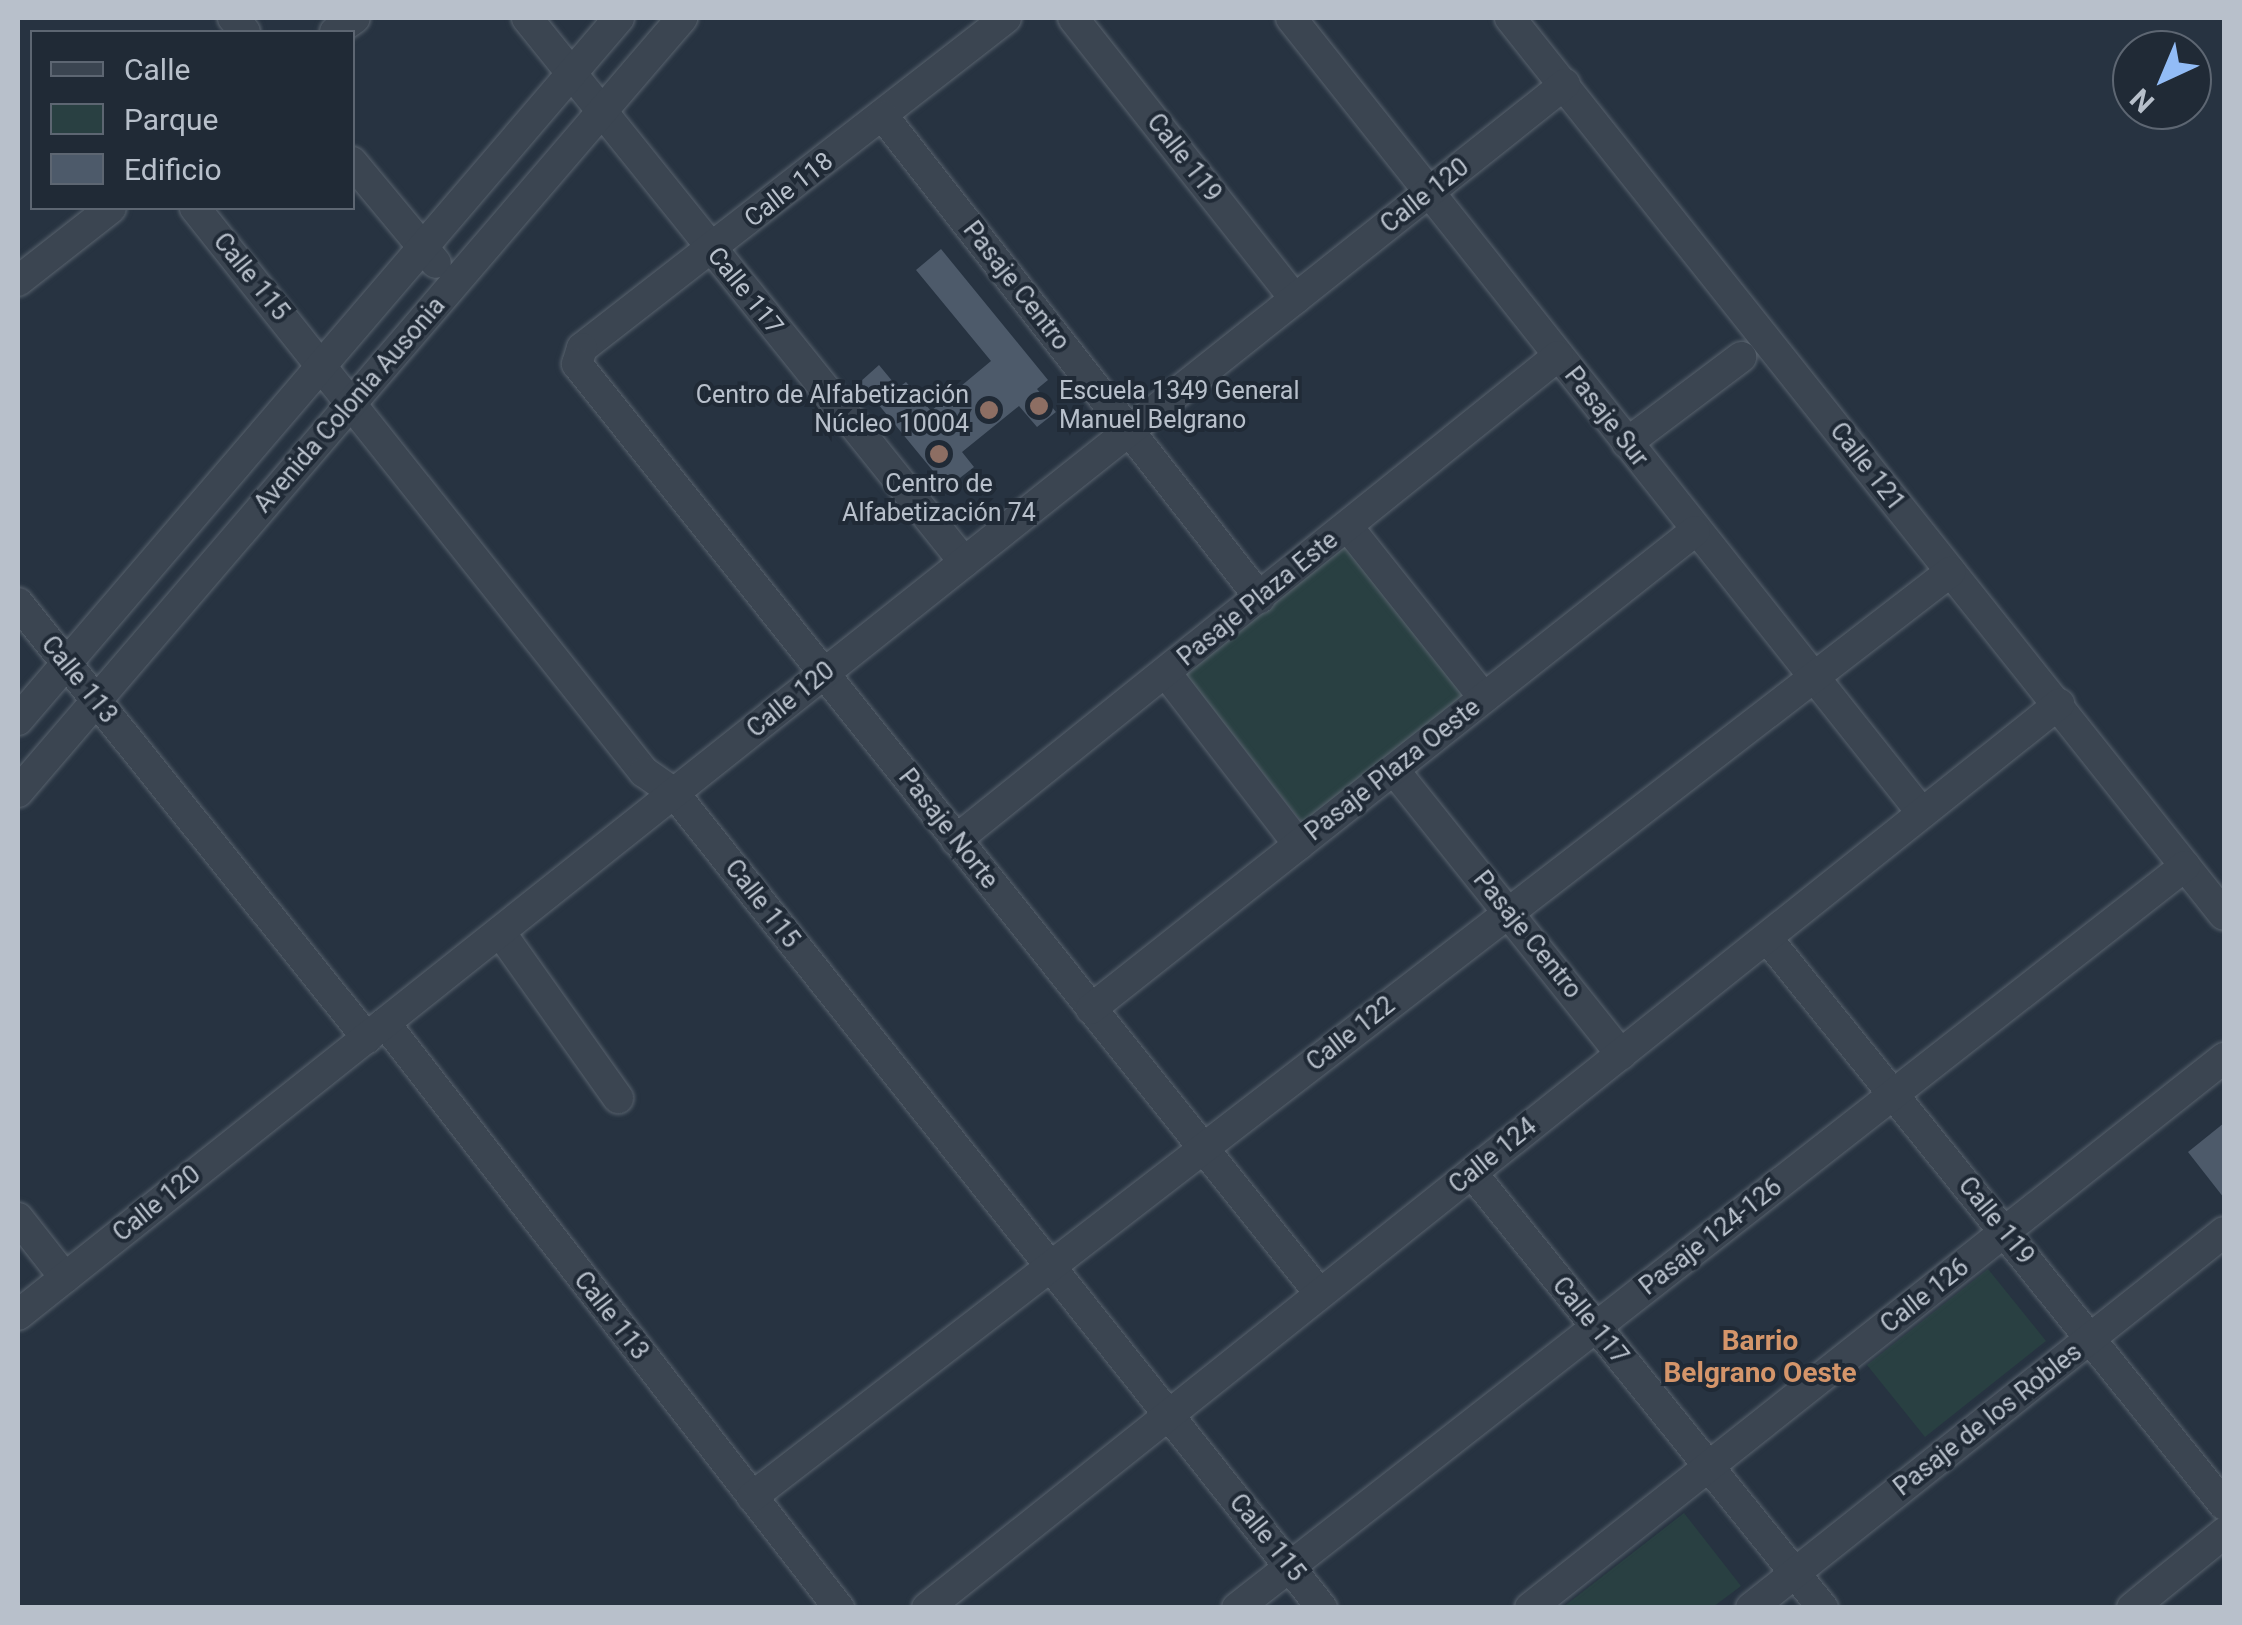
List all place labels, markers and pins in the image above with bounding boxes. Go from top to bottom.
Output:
place label: Escuela 1349 General Manuel Belgrano [1059,377,1300,436]
place label: Centro de Alfabetización Núcleo 10004 [696,381,969,440]
marker: Escuela 1349 General Manuel Belgrano [1028,395,1050,417]
marker: Centro de Alfabetización Núcleo 10004 [978,399,1000,421]
marker: Centro de Alfabetización 74 [928,443,950,465]
place label: Centro de Alfabetización 74 [842,470,1036,529]

